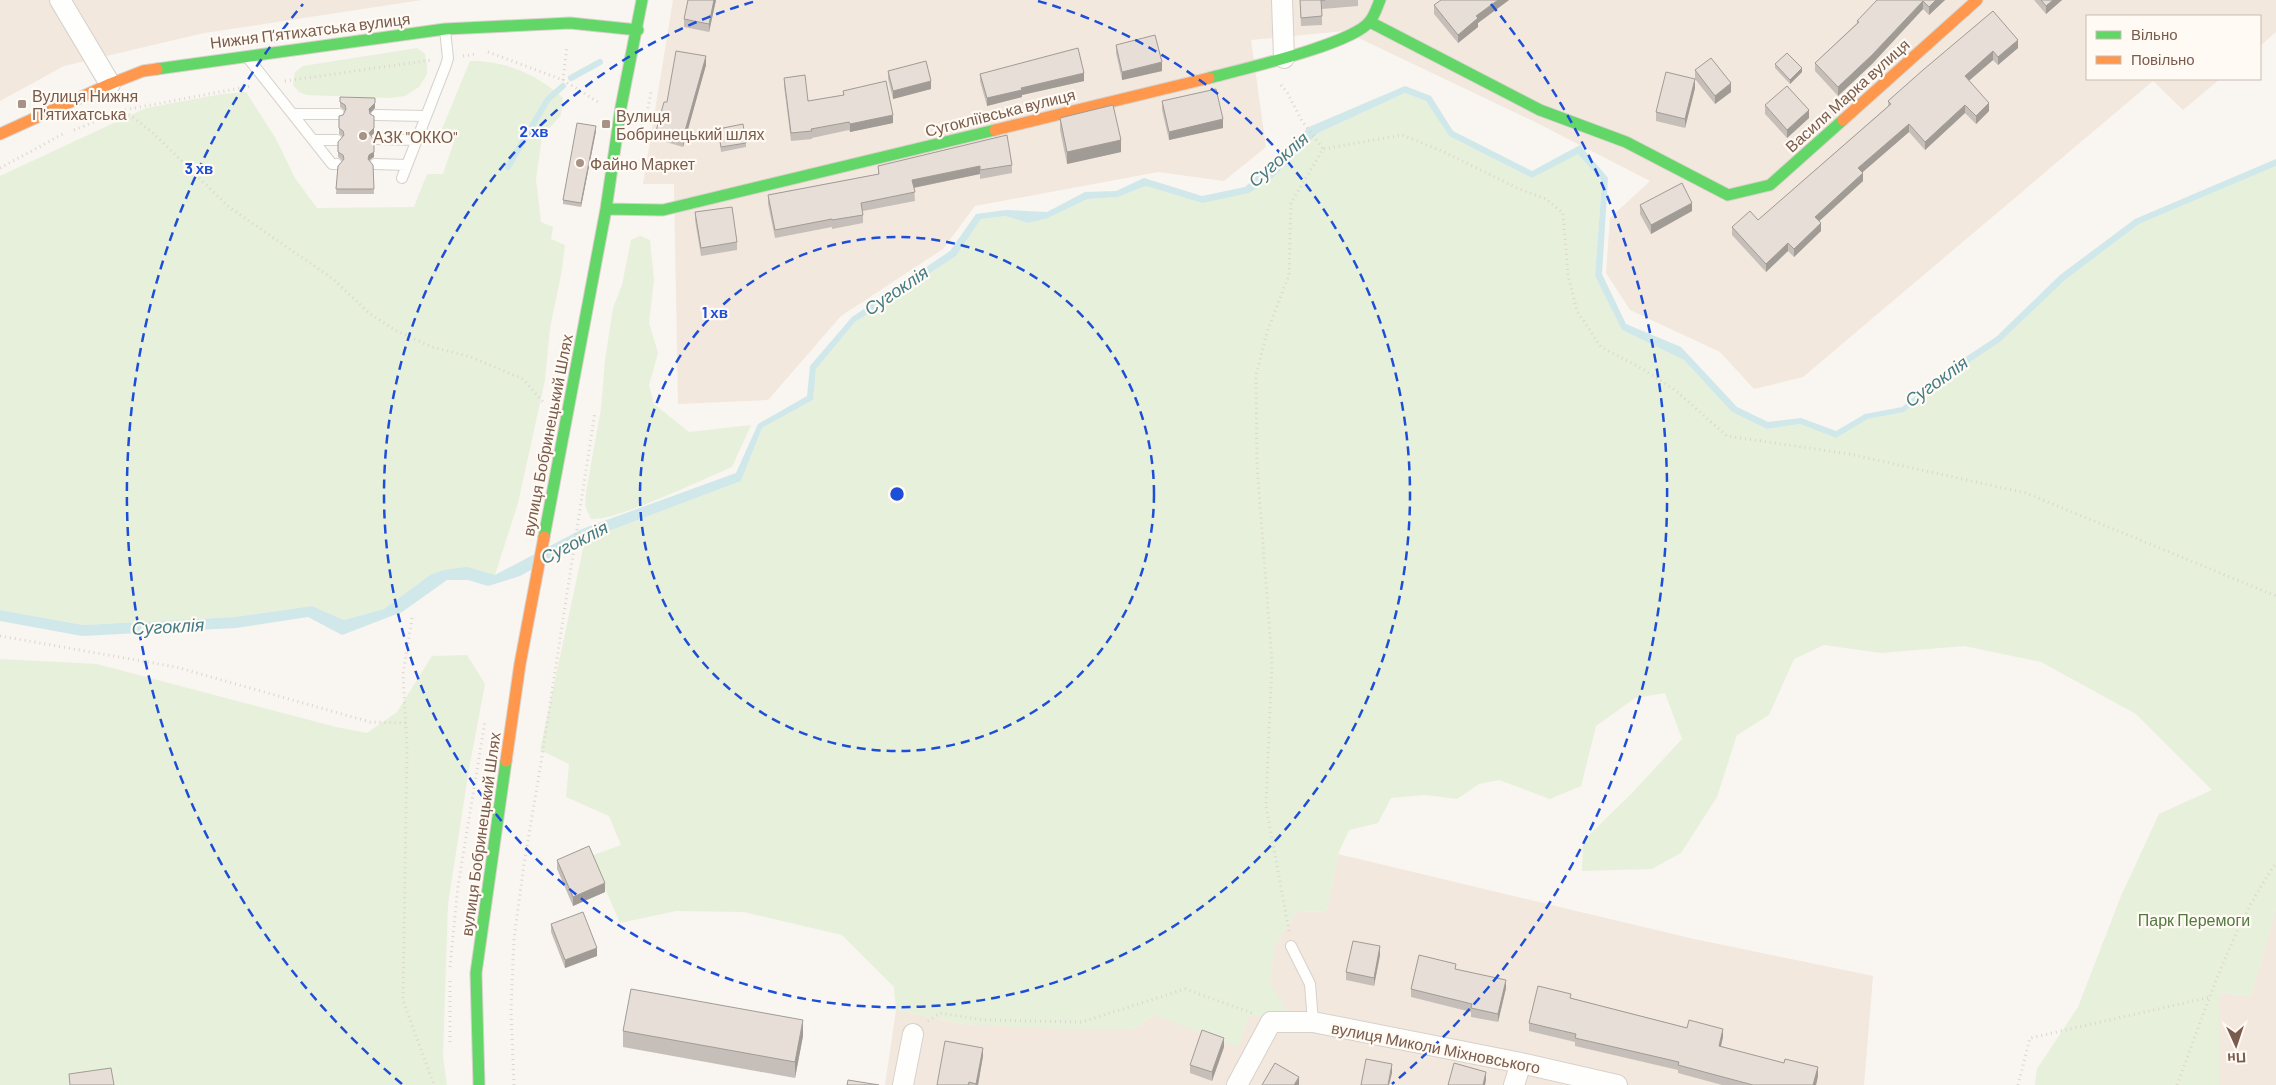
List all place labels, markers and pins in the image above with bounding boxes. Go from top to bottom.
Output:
place label: Вулиця Нижня П'ятихатська [32,86,138,123]
marker: Вулиця Нижня П'ятихатська [16,98,28,110]
place label: Вулиця Бобринецький шлях [616,106,765,143]
marker: Вулиця Бобринецький шлях [600,118,612,130]
place label: АЗК "ОККО" [373,127,457,146]
marker: АЗК "ОККО" [357,130,369,142]
place label: Файно Маркет [590,154,696,173]
marker: Файно Маркет [574,157,586,169]
centre of rings [888,485,906,503]

